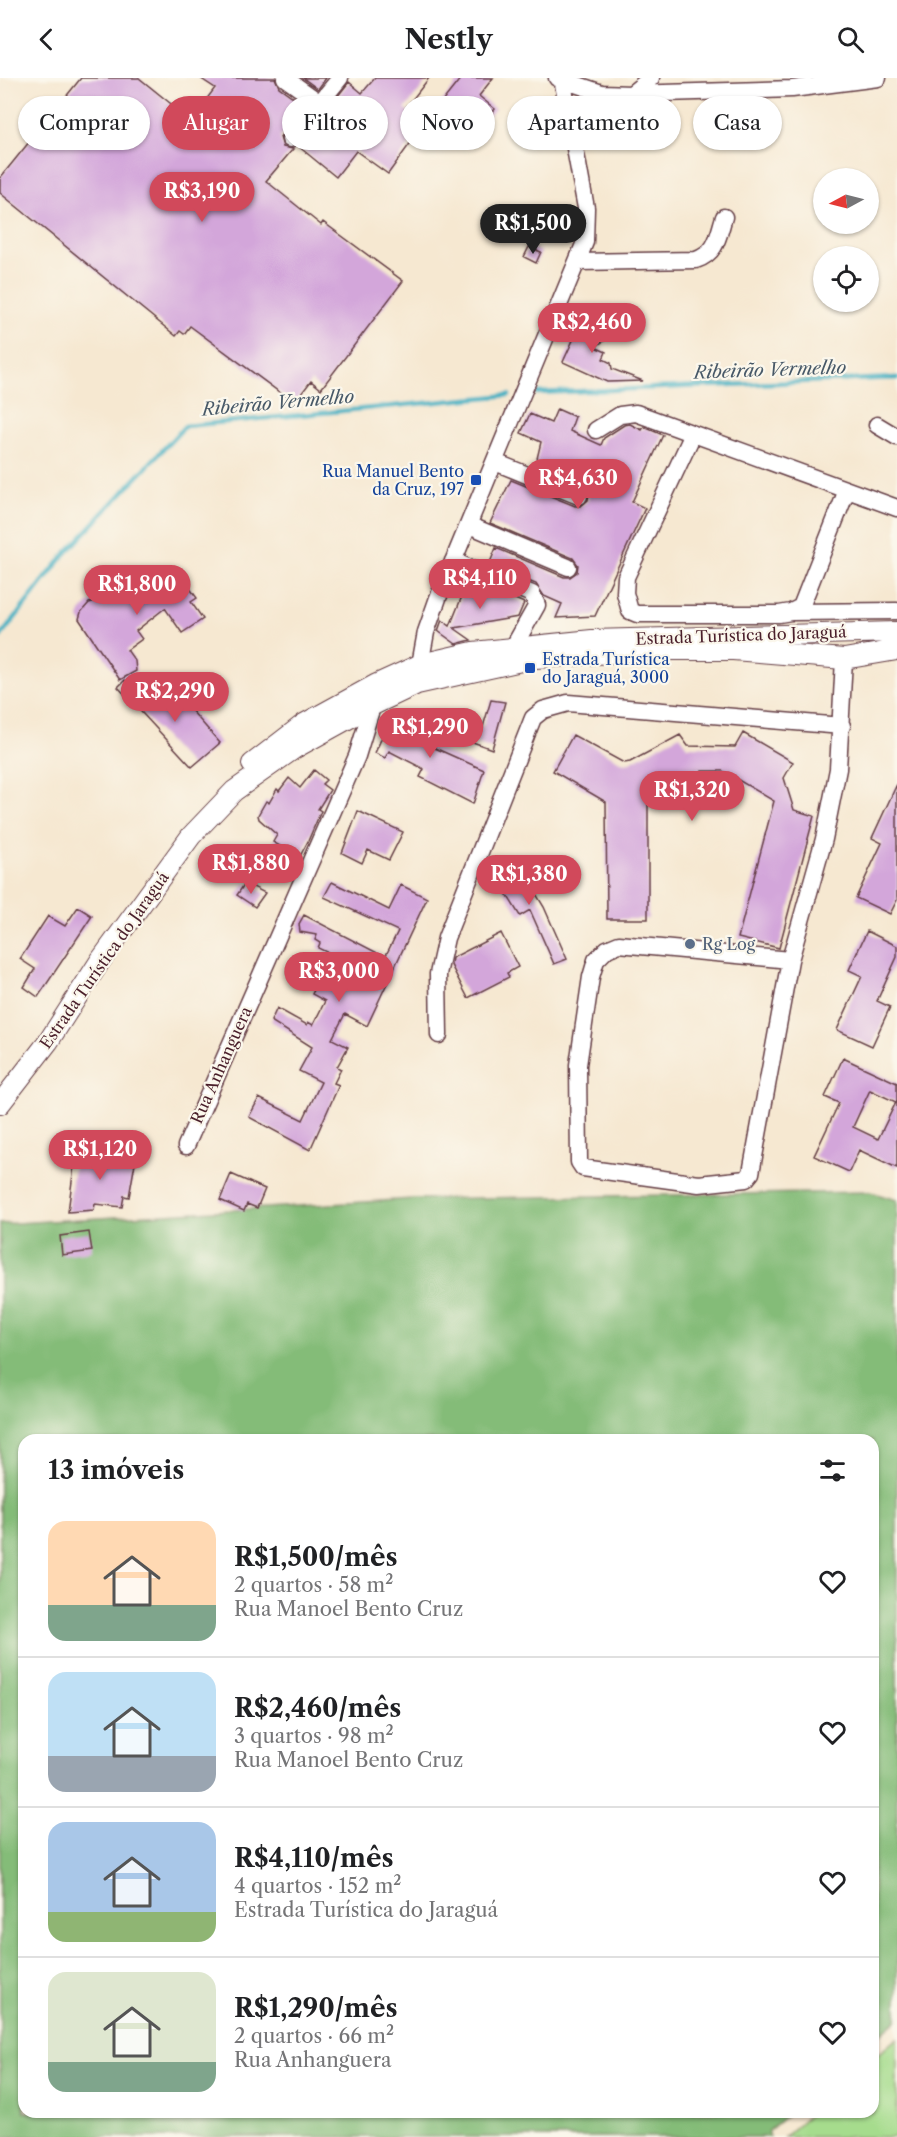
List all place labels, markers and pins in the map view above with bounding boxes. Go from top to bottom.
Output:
pin: R$3,190 [147,172,257,223]
pin: R$1,500 [478,204,588,255]
pin: R$2,460 [537,303,647,354]
pin: R$4,630 [523,459,633,510]
place label: Rua Manuel Bento da Cruz, 197 [322,461,464,499]
marker: Rua Manuel Bento da Cruz, 197 [469,473,483,487]
pin: R$4,110 [425,559,535,610]
pin: R$1,800 [82,565,192,616]
place label: Estrada Turística do Jaraguá, 3000 [542,649,670,687]
marker: Estrada Turística do Jaraguá, 3000 [523,661,537,675]
pin: R$2,290 [120,672,230,723]
pin: R$1,290 [375,708,485,759]
pin: R$1,320 [637,771,747,822]
pin: R$1,880 [196,844,306,895]
pin: R$1,380 [474,855,584,906]
place label: Rg Log [702,934,756,954]
marker: Rg Log [683,937,697,951]
pin: R$3,000 [284,952,394,1003]
pin: R$1,120 [45,1130,155,1181]

